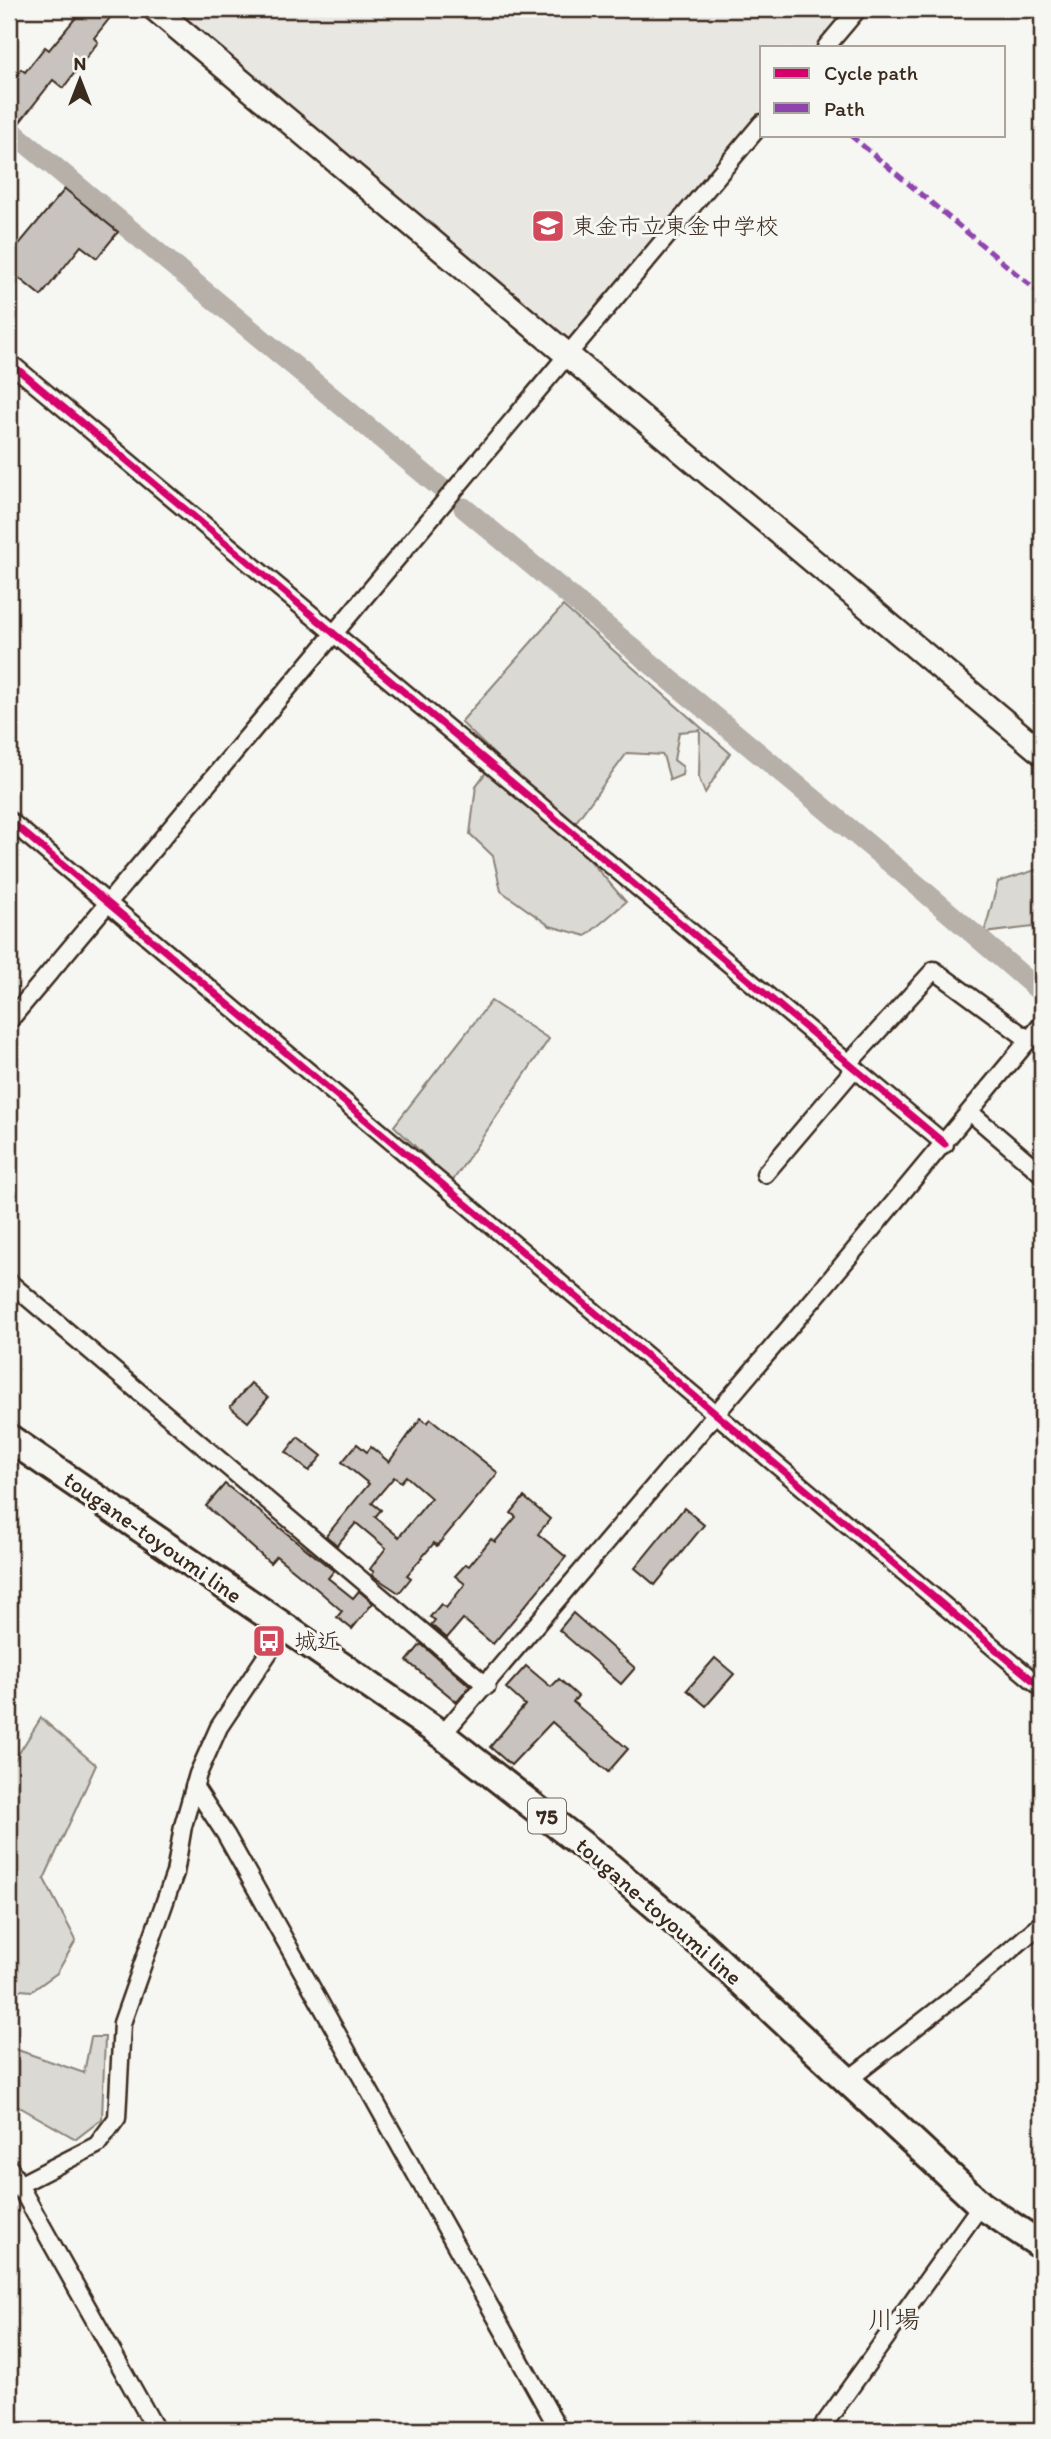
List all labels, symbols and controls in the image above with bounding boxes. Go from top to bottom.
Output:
north arrow [46,46,116,116]
legend [760,46,1006,136]
text: N [74,52,86,75]
text: Cycle path [824,60,918,85]
text: Path [824,96,865,121]
school or university icon: 東金市立東金中学校 [529,207,567,245]
place label: 東金市立東金中学校 [572,212,779,240]
street label: tougane-toyoumi line [58,1465,248,1609]
bus stop icon: 城近 [250,1622,288,1660]
place label: 城近 [294,1627,340,1655]
road number: 75 [528,1798,566,1834]
street label: tougane-toyoumi line [570,1831,748,1991]
district label: 川場 [868,2303,920,2335]

